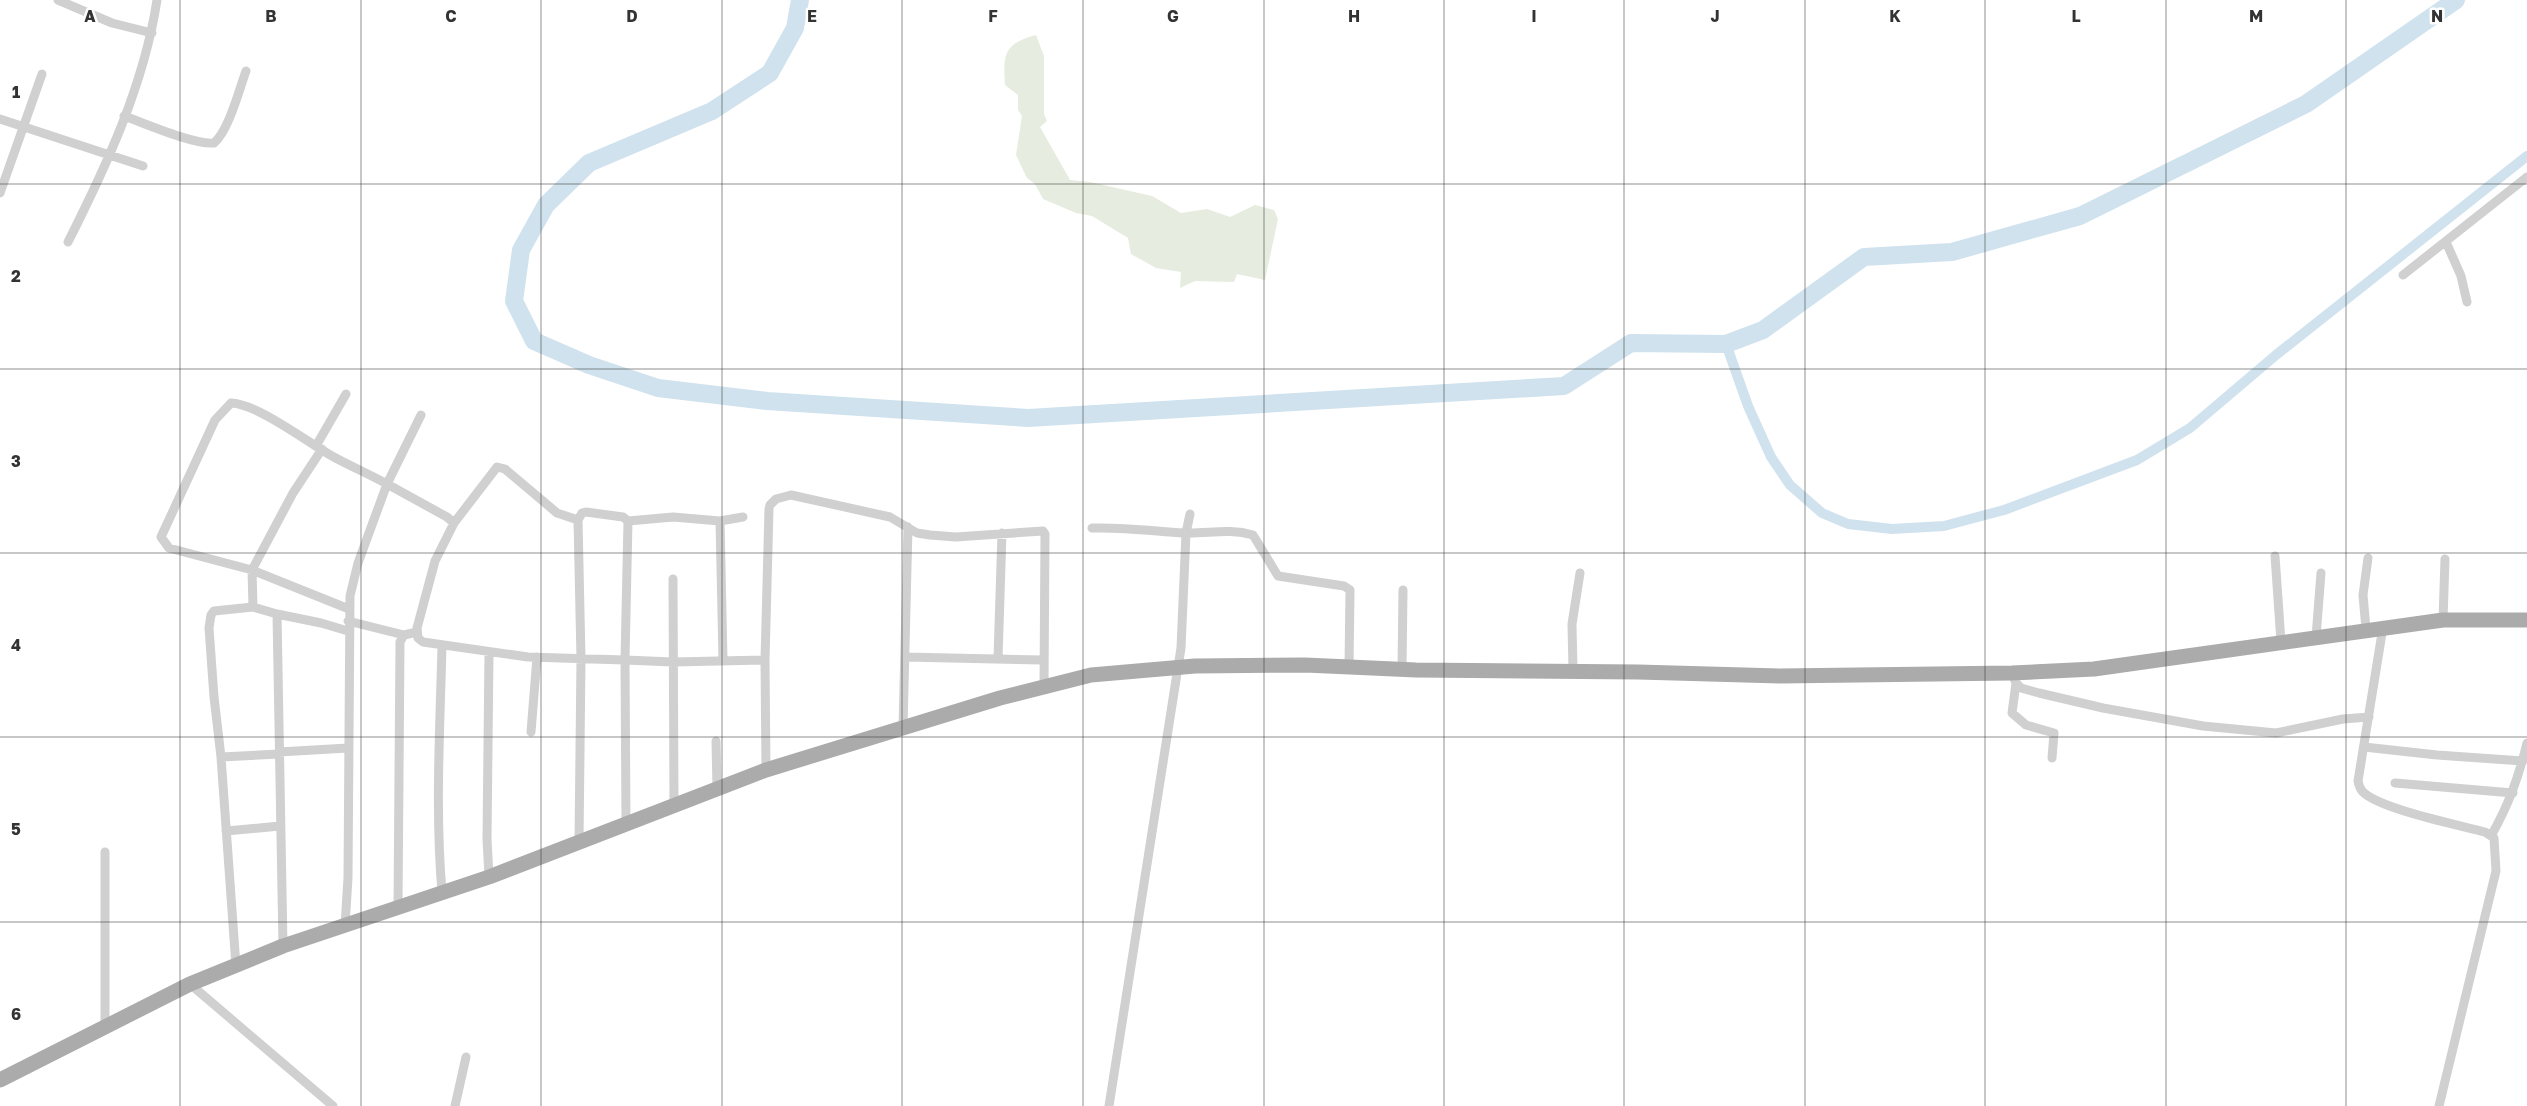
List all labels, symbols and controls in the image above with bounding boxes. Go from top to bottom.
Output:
text: A [84,6,96,26]
text: B [265,6,277,26]
text: C [445,6,457,26]
text: D [626,6,638,26]
text: E [807,6,817,26]
text: F [988,6,998,26]
text: G [1167,6,1179,26]
text: H [1348,6,1360,26]
text: I [1531,6,1537,26]
text: J [1710,6,1720,26]
text: K [1889,6,1901,26]
text: L [2071,6,2081,26]
text: M [2249,6,2263,26]
text: N [2431,6,2443,26]
text: 1 [12,82,20,102]
text: 2 [11,266,21,286]
text: 3 [11,451,21,471]
text: 4 [11,635,21,655]
text: 5 [11,819,21,839]
text: 6 [11,1004,21,1024]

